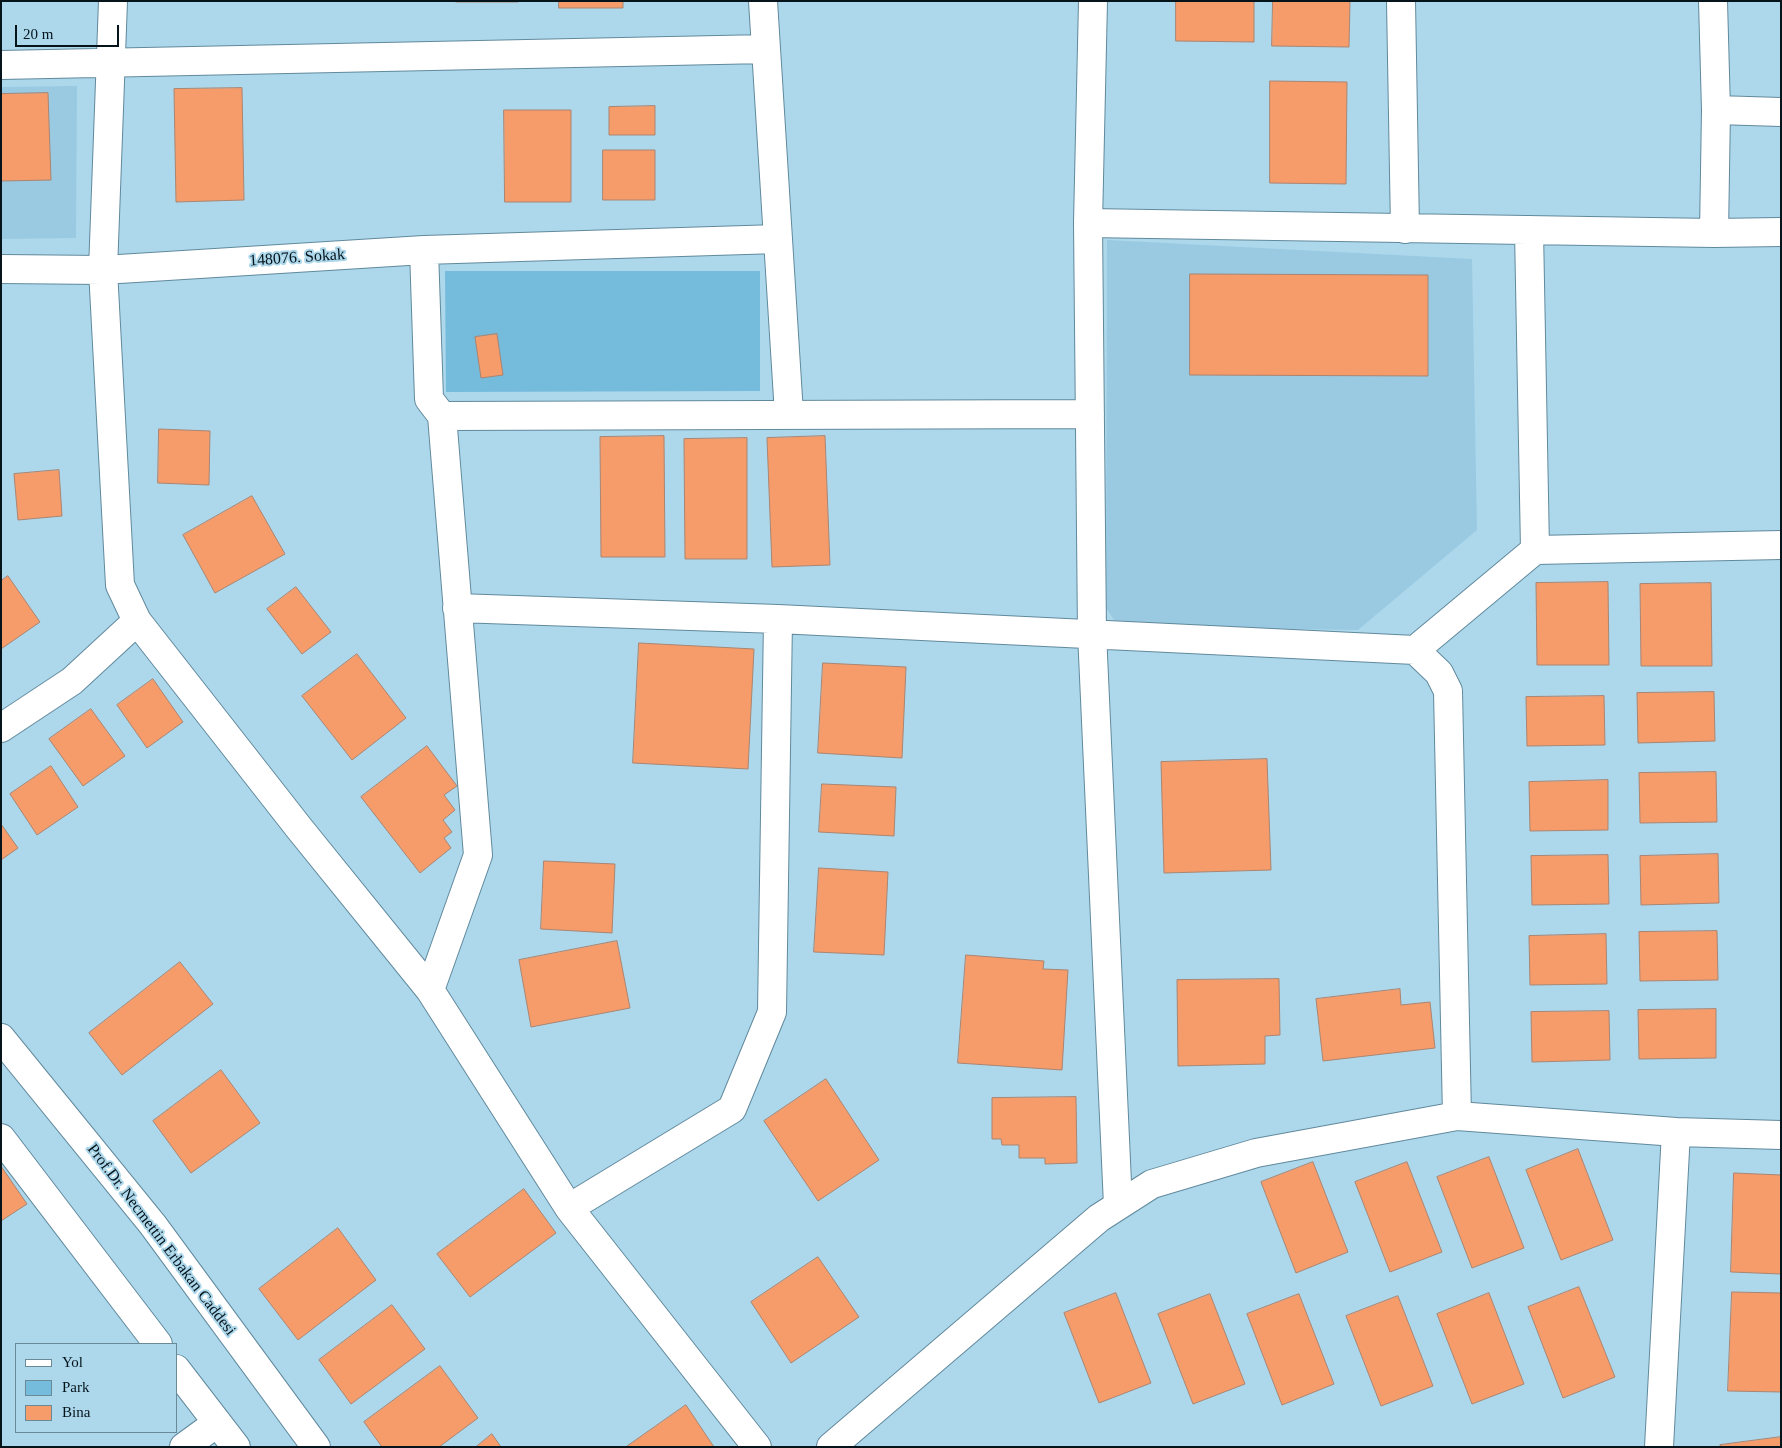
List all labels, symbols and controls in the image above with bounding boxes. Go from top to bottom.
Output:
scale bar [18,15,121,47]
text: 20 m [23,26,53,42]
street label: 148076. Sokak [248,245,346,271]
street label: Prof.Dr. Necmettin Erbakan Caddesi [83,1140,239,1340]
legend [15,1343,178,1433]
text: Yol [62,1354,83,1370]
text: Park [62,1379,90,1395]
text: Bina [62,1404,90,1420]

